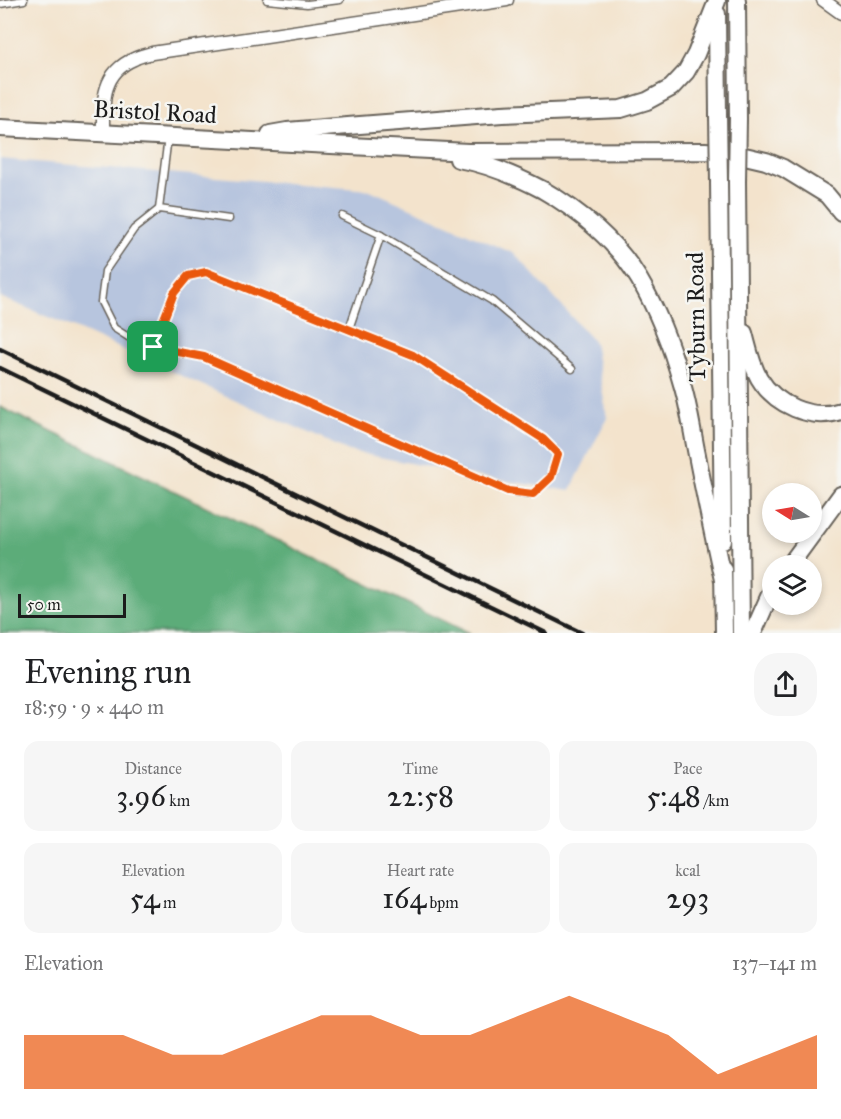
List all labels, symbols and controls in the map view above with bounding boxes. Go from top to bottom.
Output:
street label: Bristol Road [92,94,218,130]
street label: Tyburn Road [680,252,712,382]
pin [127,321,178,372]
icon: arrive [136,330,169,363]
north arrow [762,483,822,543]
map controls [762,483,822,615]
button: layers [762,555,822,615]
scale bar [18,591,126,618]
text: 50 m [27,595,61,614]
text: Evening run [24,652,191,692]
button: share [754,653,817,716]
text: 18:59 · 9 × 440 m [24,695,164,719]
text: Distance [124,759,182,778]
text: Time [403,759,438,778]
text: Pace [673,759,702,778]
text: 3.96 [116,778,166,814]
text: 22:58 [387,778,454,814]
text: 5:48 [646,778,701,814]
text: km [166,791,190,810]
text: /km [701,791,729,810]
text: Elevation [121,861,185,880]
text: Heart rate [387,861,454,880]
text: kcal [675,861,700,880]
text: 54 [130,880,160,916]
text: 164 [382,880,426,916]
text: 293 [666,880,709,916]
text: m [160,893,177,912]
text: bpm [426,893,459,912]
text: Elevation [24,951,103,975]
text: 137–141 m [732,951,817,975]

